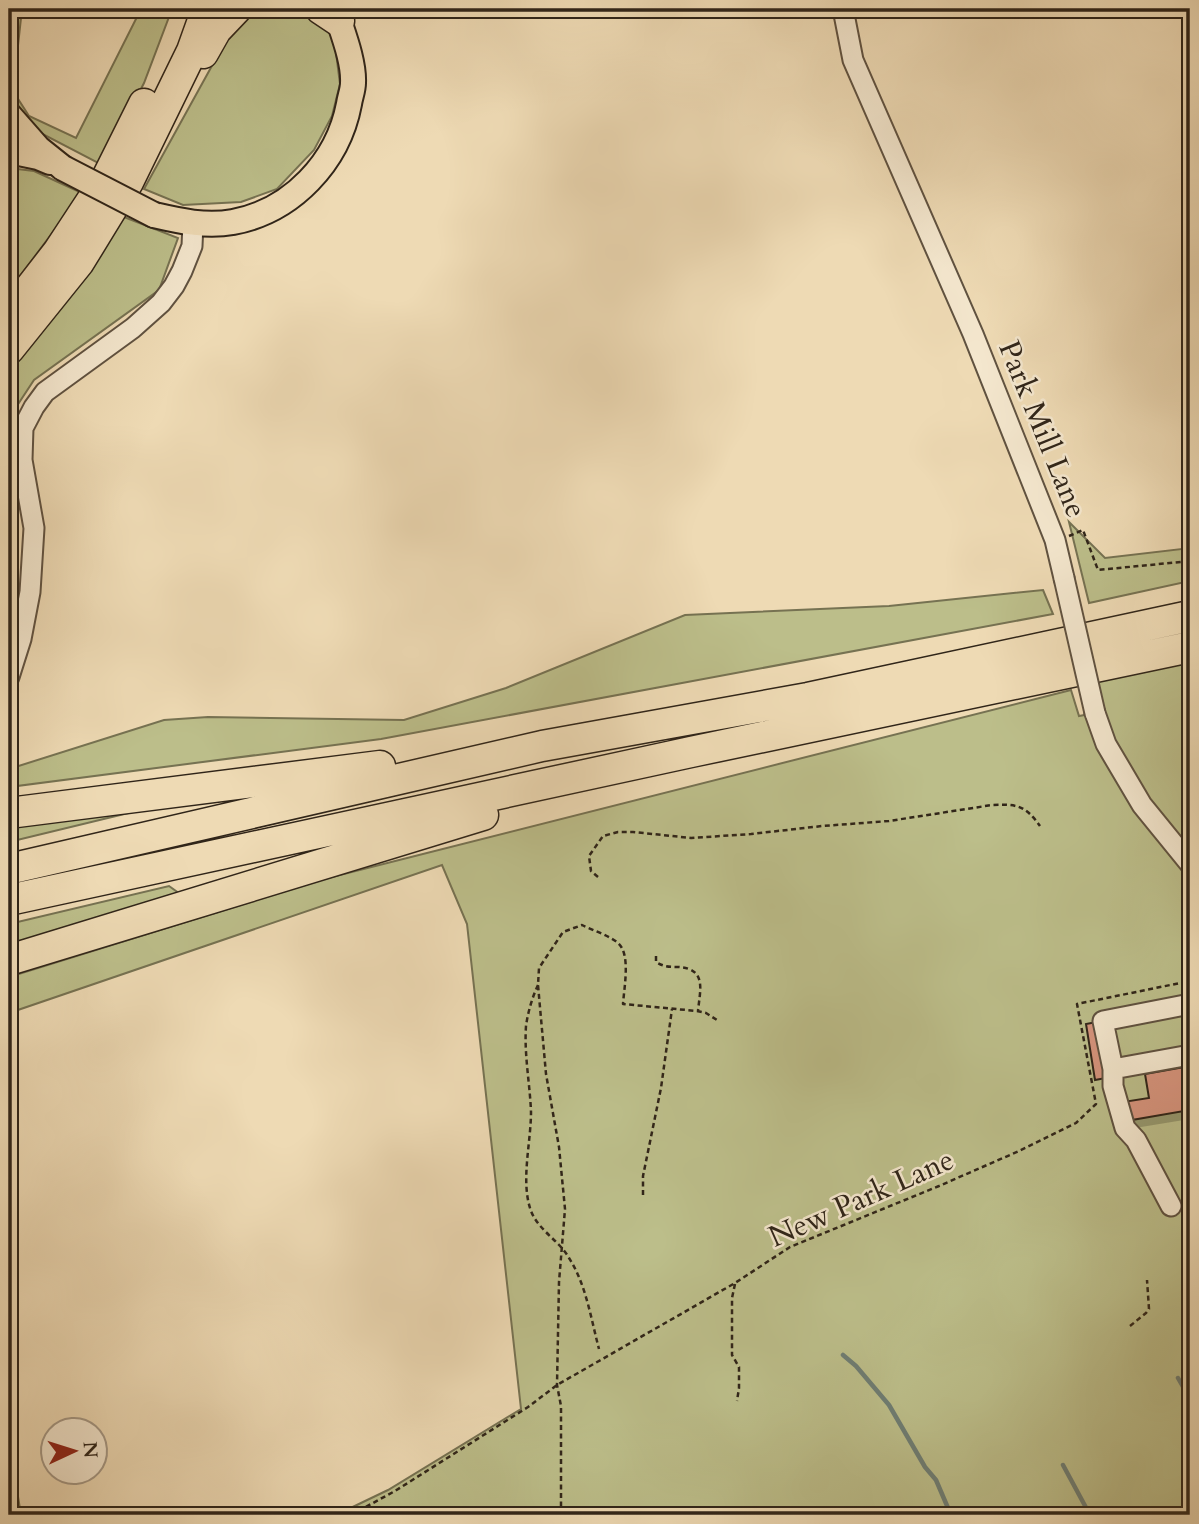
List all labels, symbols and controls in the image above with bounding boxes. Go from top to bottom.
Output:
street label: Park Mill Lane [988,335,1097,524]
street label: New Park Lane [762,1139,960,1258]
north arrow [38,1416,108,1486]
text: N [76,1441,104,1460]

